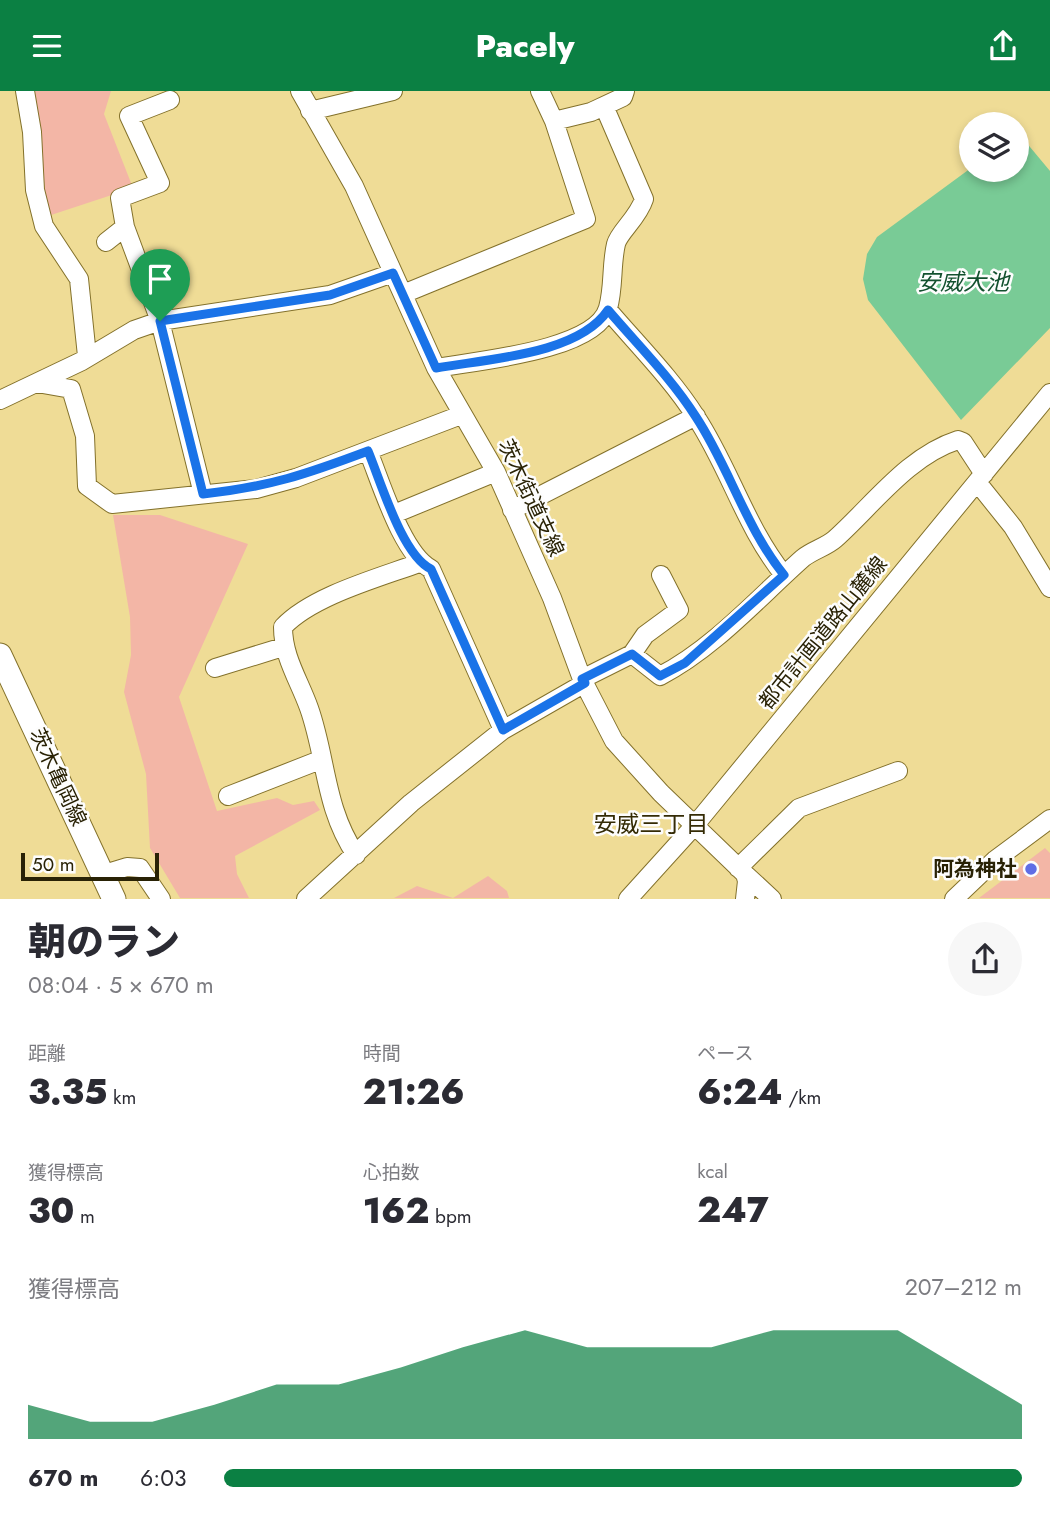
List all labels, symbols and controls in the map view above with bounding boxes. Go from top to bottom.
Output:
text: Pacely [476,23,574,69]
icon: menu [28,27,66,65]
icon: share [984,27,1022,65]
map controls [959,112,1029,182]
button: layers [959,112,1029,182]
pin [130,249,190,321]
icon: arrive [141,260,179,298]
water label: 安威大池 [917,265,1011,299]
street label: 茨木街道支線 [491,435,571,561]
street label: 都市計画道路山麓線 [752,550,894,716]
street label: 茨木亀岡線 [22,723,94,831]
district label: 安威三丁目 [594,807,709,841]
scale bar [21,849,159,881]
text: 50 m [32,851,75,878]
place label: 阿為神社 [933,854,1017,884]
marker: 阿為神社 [1023,861,1039,877]
text: 朝のラン [28,914,180,969]
button: share [948,922,1022,996]
text: 08:04 · 5 × 670 m [28,968,214,1002]
text: 距離 [28,1040,66,1067]
text: 時間 [363,1040,401,1067]
text: ペース [697,1040,753,1067]
text: 3.35 [28,1067,107,1117]
text: 21:26 [363,1067,465,1117]
text: 6:24 [697,1067,783,1117]
text: km [107,1084,136,1111]
text: /km [783,1084,821,1111]
text: kcal [697,1158,728,1185]
text: 獲得標高 [28,1159,104,1186]
text: 心拍数 [363,1159,420,1186]
text: 247 [697,1185,769,1235]
text: 30 [28,1186,74,1236]
text: 162 [363,1186,429,1236]
text: m [74,1203,95,1230]
text: bpm [429,1203,472,1230]
text: 207–212 m [905,1270,1022,1304]
text: 獲得標高 [28,1272,120,1306]
text: 670 m [28,1461,98,1495]
text: 6:03 [140,1461,187,1495]

